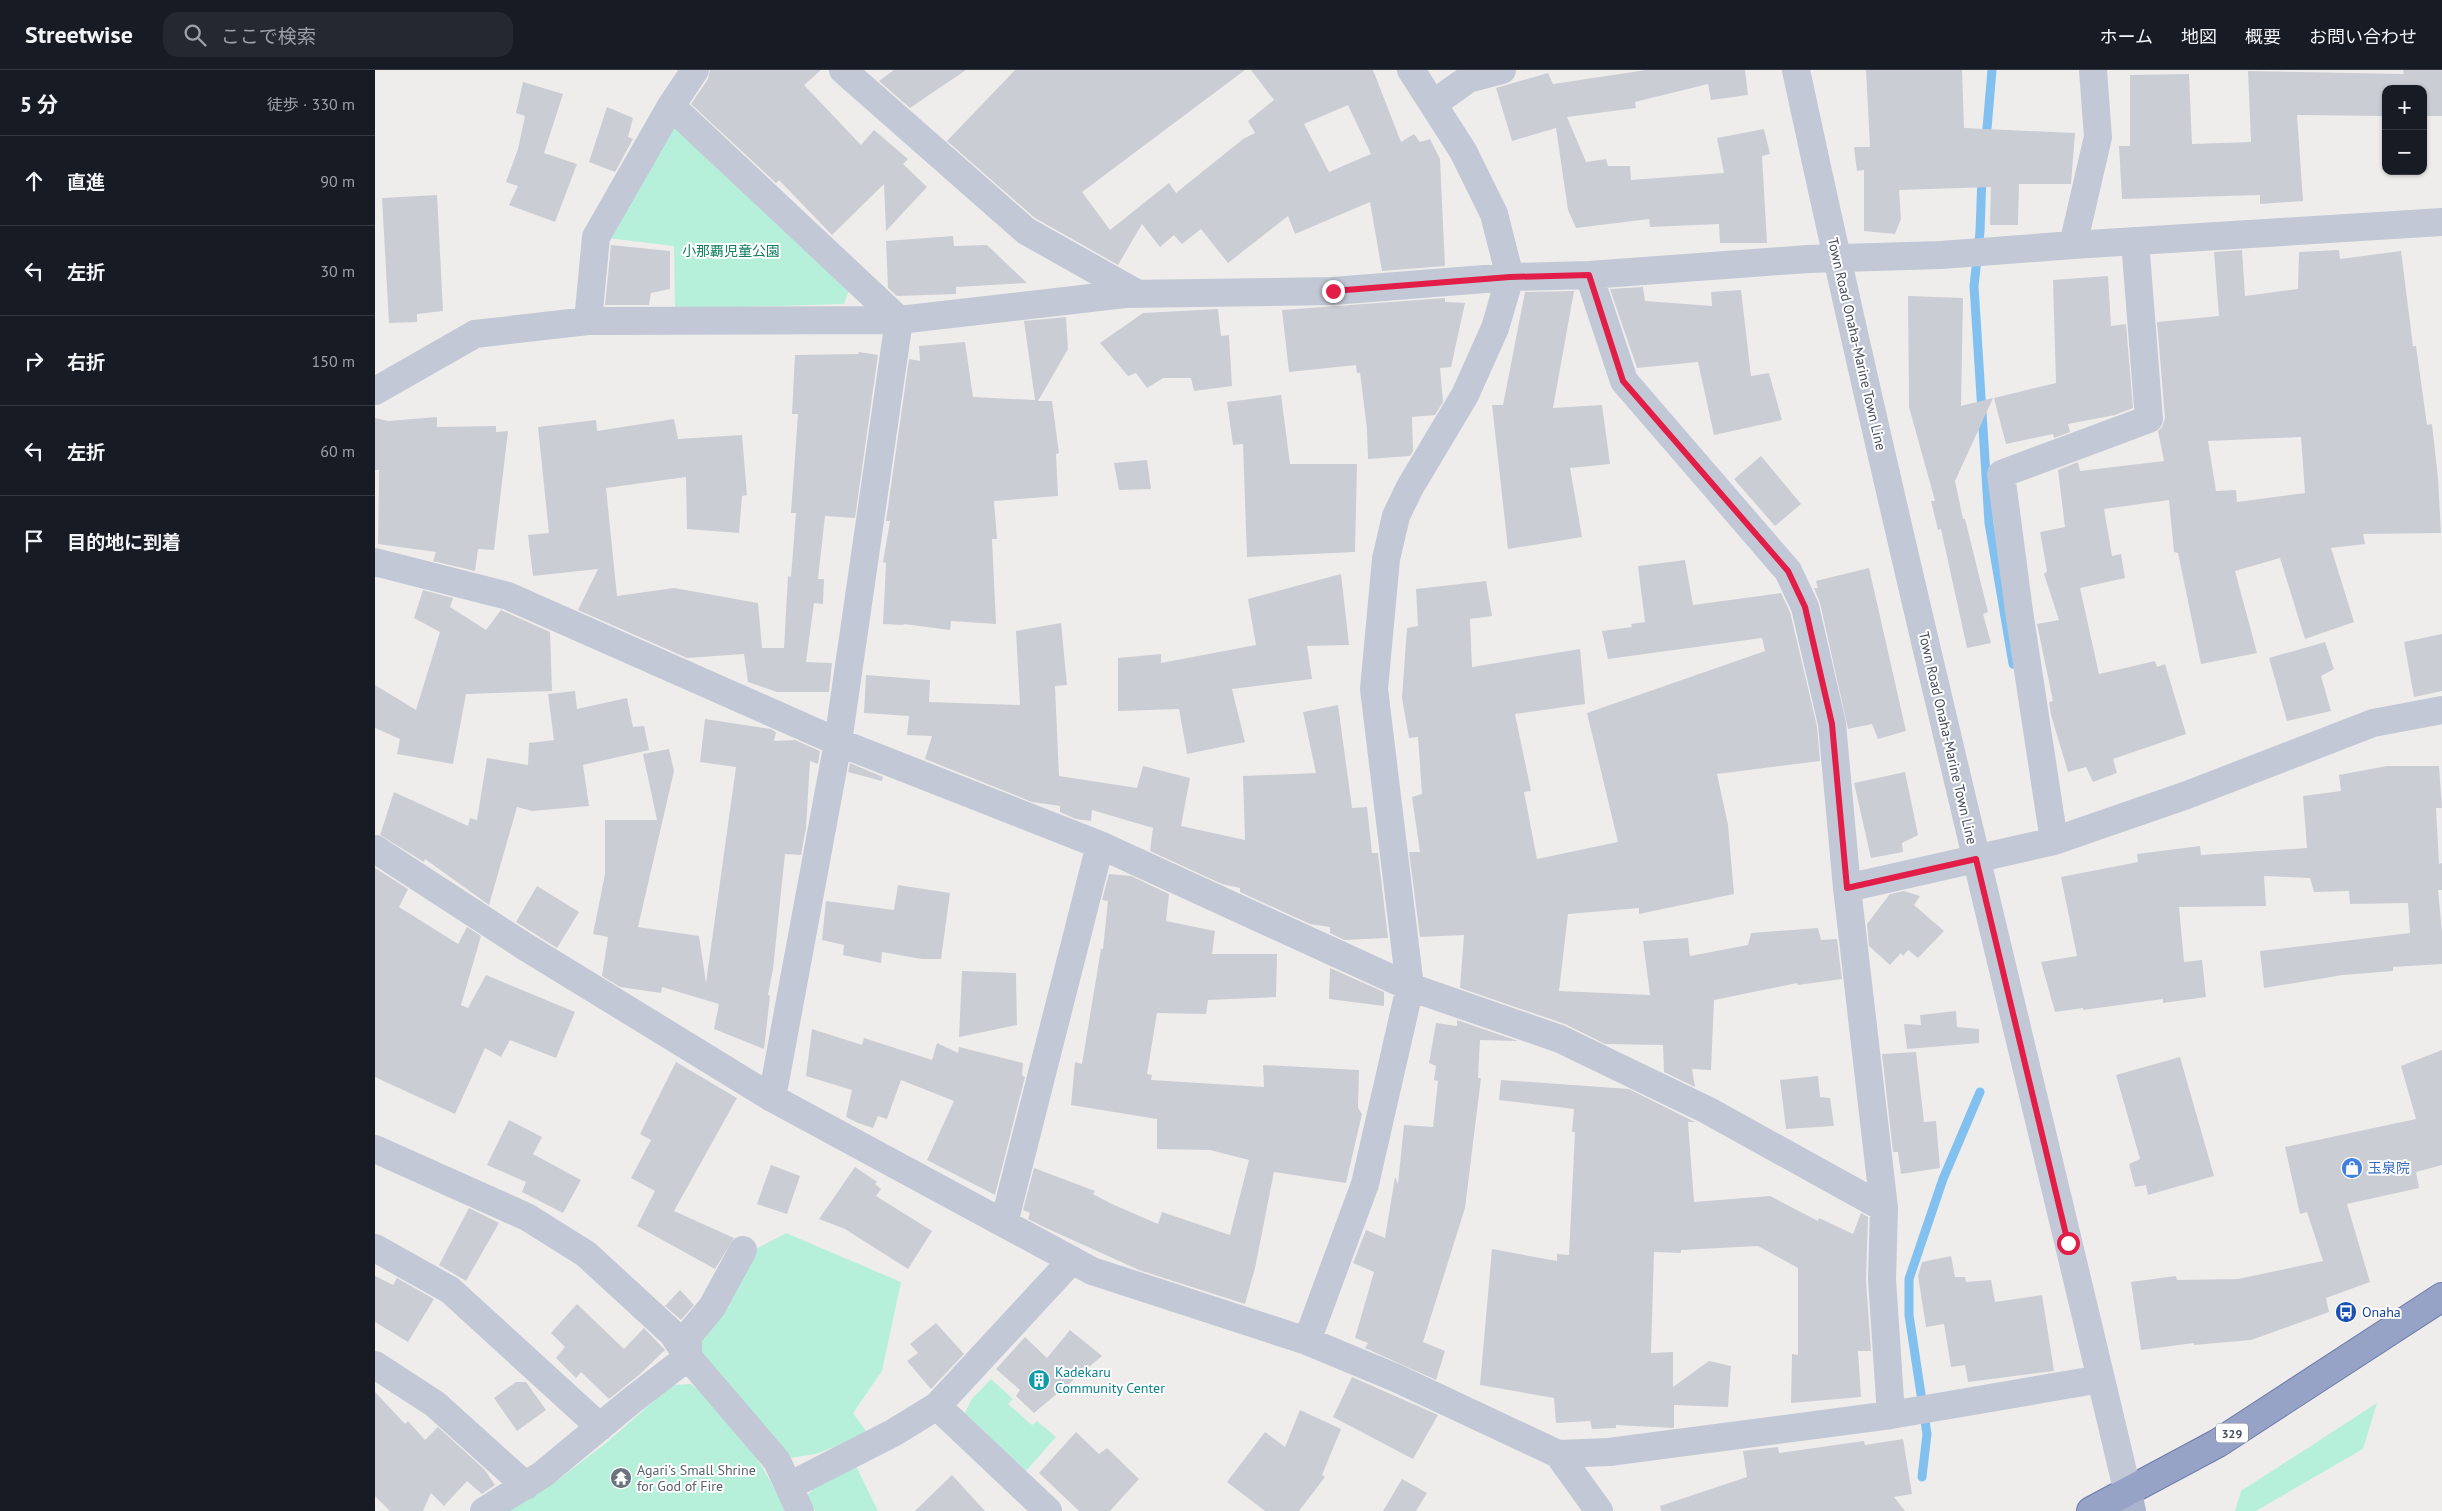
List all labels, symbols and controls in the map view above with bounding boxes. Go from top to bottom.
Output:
search box [163,12,513,57]
text: Streetwise [25,19,133,50]
icon: search [181,21,209,49]
text: ここで検索 [221,24,316,48]
text: ホーム [2100,25,2153,48]
text: 地図 [2181,25,2217,48]
text: 概要 [2245,25,2281,48]
text: お問い合わせ [2309,25,2417,48]
map controls [2382,85,2427,175]
button: + [2382,85,2427,130]
text: 5 分 [20,91,58,118]
text: 徒歩 · 330 m [267,94,355,114]
button: − [2382,130,2427,175]
icon: ahead [20,167,48,195]
text: 直進 [67,170,105,194]
text: 90 m [320,171,355,191]
street label: Town Road Onaha-Marine Town Line [1824,236,1890,452]
park label: 小那覇児童公園 [682,242,780,260]
icon: left [20,257,48,285]
text: 左折 [67,260,105,284]
text: 30 m [320,261,355,281]
route end [1322,280,1345,303]
icon: right [20,347,48,375]
text: 右折 [67,350,105,374]
text: 150 m [312,351,355,371]
icon: left [20,437,48,465]
text: 左折 [67,440,105,464]
text: 60 m [320,441,355,461]
icon: arrive [20,527,48,555]
text: 目的地に到着 [67,530,181,554]
street label: Town Road Onaha-Marine Town Line [1915,630,1981,846]
shop icon: 玉泉院 [2340,1156,2364,1180]
place label: 玉泉院 [2368,1159,2410,1177]
route start [2057,1232,2080,1255]
bus stop icon: Onaha [2334,1300,2358,1324]
place label: Onaha [2362,1303,2401,1321]
place label: Kadekaru Community Center [1055,1363,1165,1397]
building icon: Kadekaru Community Center [1027,1368,1051,1392]
road number: 329 [2216,1424,2248,1442]
place label: Agari's Small Shrine for God of Fire [637,1461,756,1495]
temple icon: Agari's Small Shrine for God of Fire [609,1466,633,1490]

